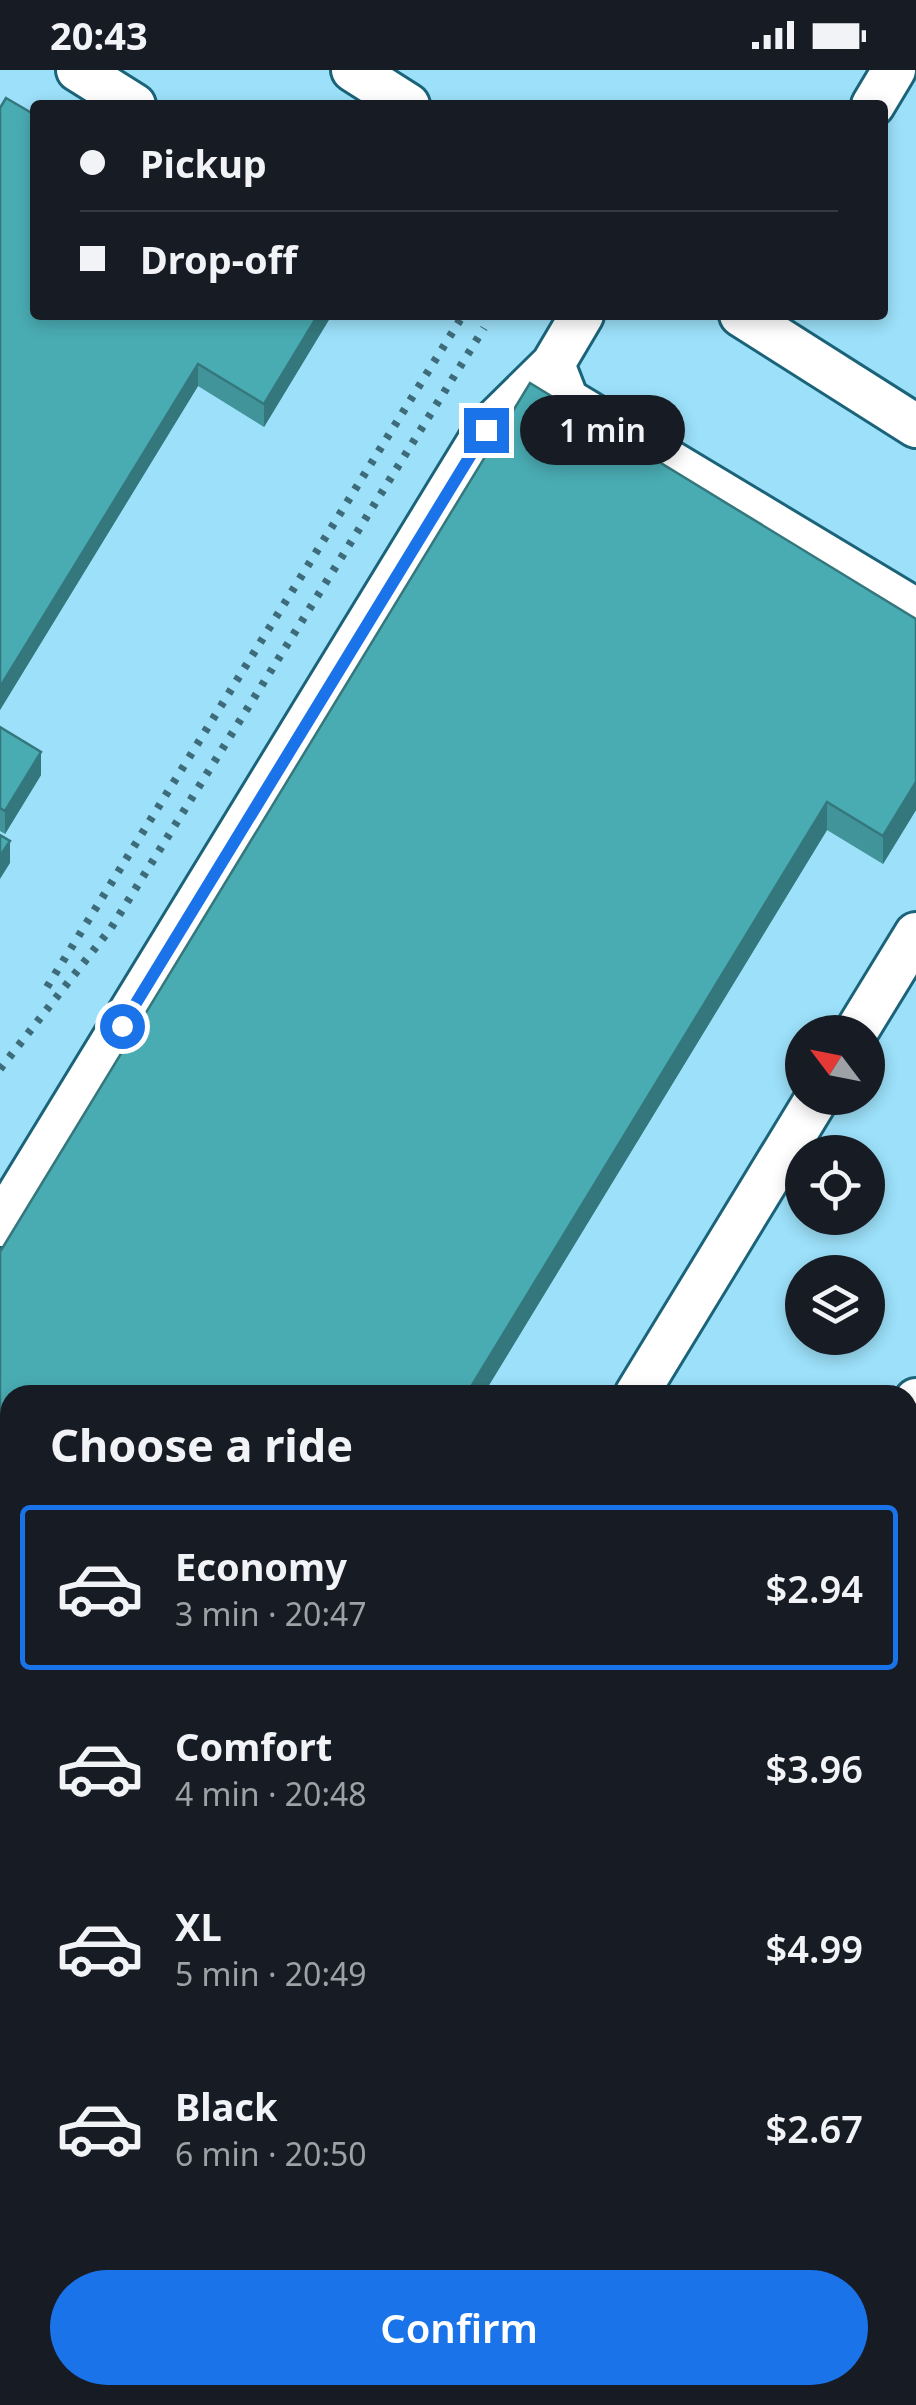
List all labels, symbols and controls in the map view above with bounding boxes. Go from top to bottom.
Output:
text: 20:43 [50,9,148,61]
text: Pickup [140,137,267,189]
text: Drop-off [140,233,297,285]
callout: 1 min [521,395,686,465]
route end [464,408,509,453]
text: 1 min [559,408,646,451]
route start [100,1004,145,1049]
north arrow [785,1015,885,1115]
map controls [785,1015,885,1355]
button: locate [785,1135,885,1235]
button: layers [785,1255,885,1355]
text: Choose a ride [50,1414,353,1475]
text: Economy [175,1540,347,1592]
icon: car [55,1543,145,1633]
text: $2.94 [766,1562,863,1614]
text: 3 min · 20:47 [175,1592,367,1635]
text: Comfort [175,1720,332,1772]
icon: car [55,1723,145,1813]
text: $3.96 [766,1742,863,1794]
text: 4 min · 20:48 [175,1772,367,1815]
text: XL [175,1900,222,1952]
icon: car [55,1903,145,1993]
text: $4.99 [766,1922,863,1974]
text: 5 min · 20:49 [175,1952,367,1995]
text: Black [175,2080,278,2132]
icon: car [55,2083,145,2173]
text: $2.67 [766,2102,863,2154]
text: 6 min · 20:50 [175,2132,367,2175]
button: Confirm [50,2270,868,2385]

